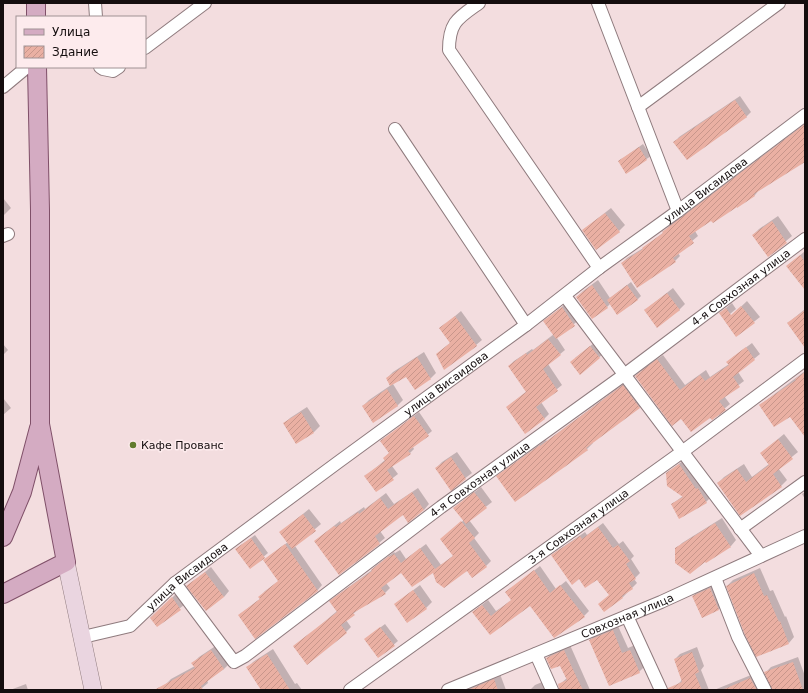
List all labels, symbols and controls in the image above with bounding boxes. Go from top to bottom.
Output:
legend [16,16,146,68]
text: Улица [52,25,90,39]
text: Здание [52,45,98,59]
street label: улица Висаидова [662,155,750,226]
street label: 4-я Совхозная улица [689,246,793,329]
street label: улица Висаидова [402,349,491,419]
place label: Кафе Прованс [141,439,224,452]
street label: 4-я Совхозная улица [427,439,532,520]
marker: Кафе Прованс [128,440,138,450]
street label: 3-я Совхозная улица [526,486,631,567]
street label: улица Висаидова [144,540,230,614]
street label: Совхозная улица [579,591,676,641]

